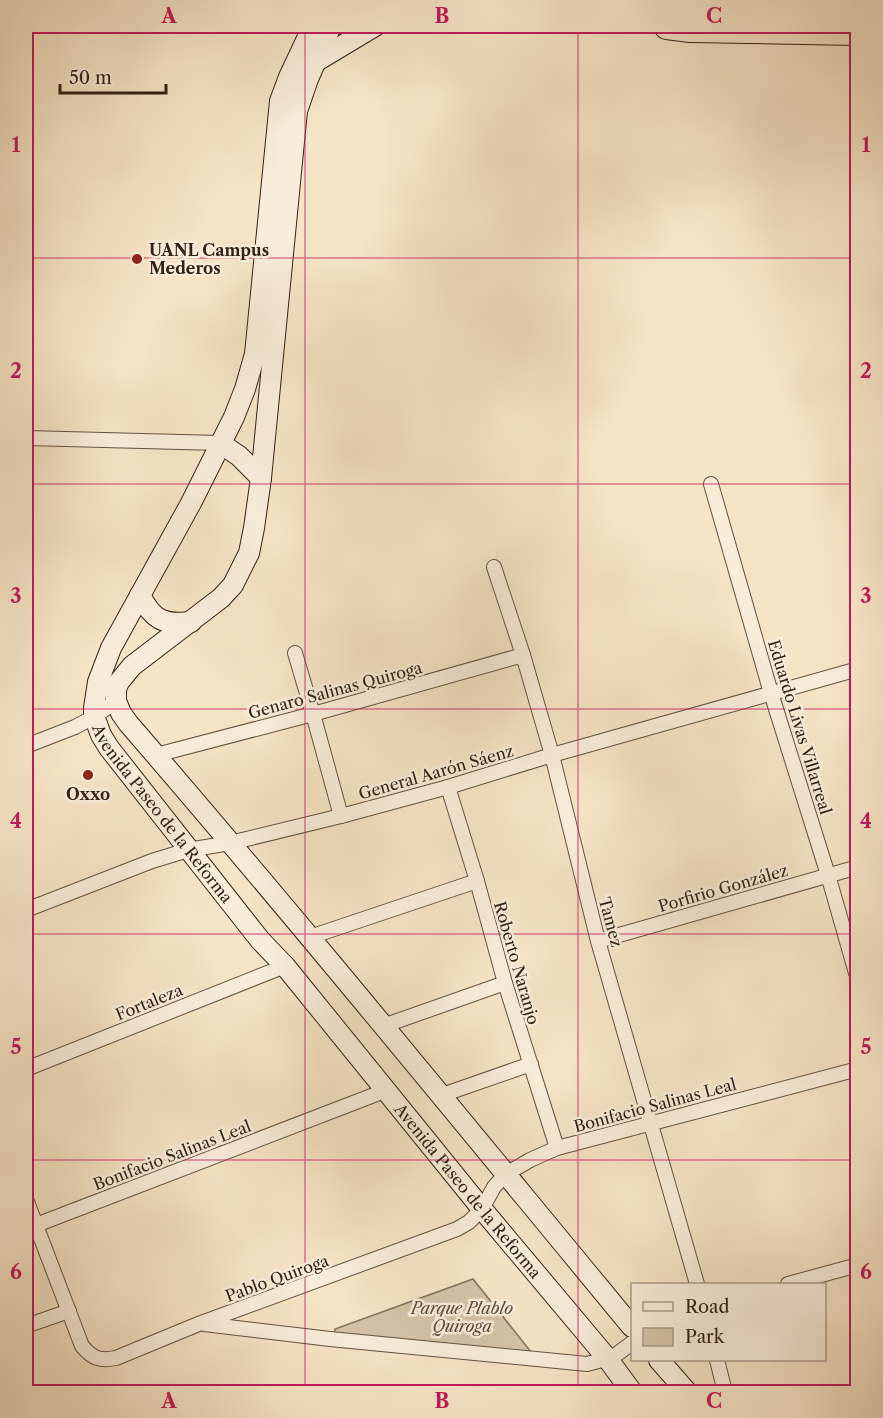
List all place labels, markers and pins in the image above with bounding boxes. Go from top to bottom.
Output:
place label: UANL Campus Mederos [149,240,269,278]
marker: UANL Campus Mederos [130,252,144,266]
marker: Oxxo [81,768,95,782]
place label: Oxxo [66,784,110,804]

